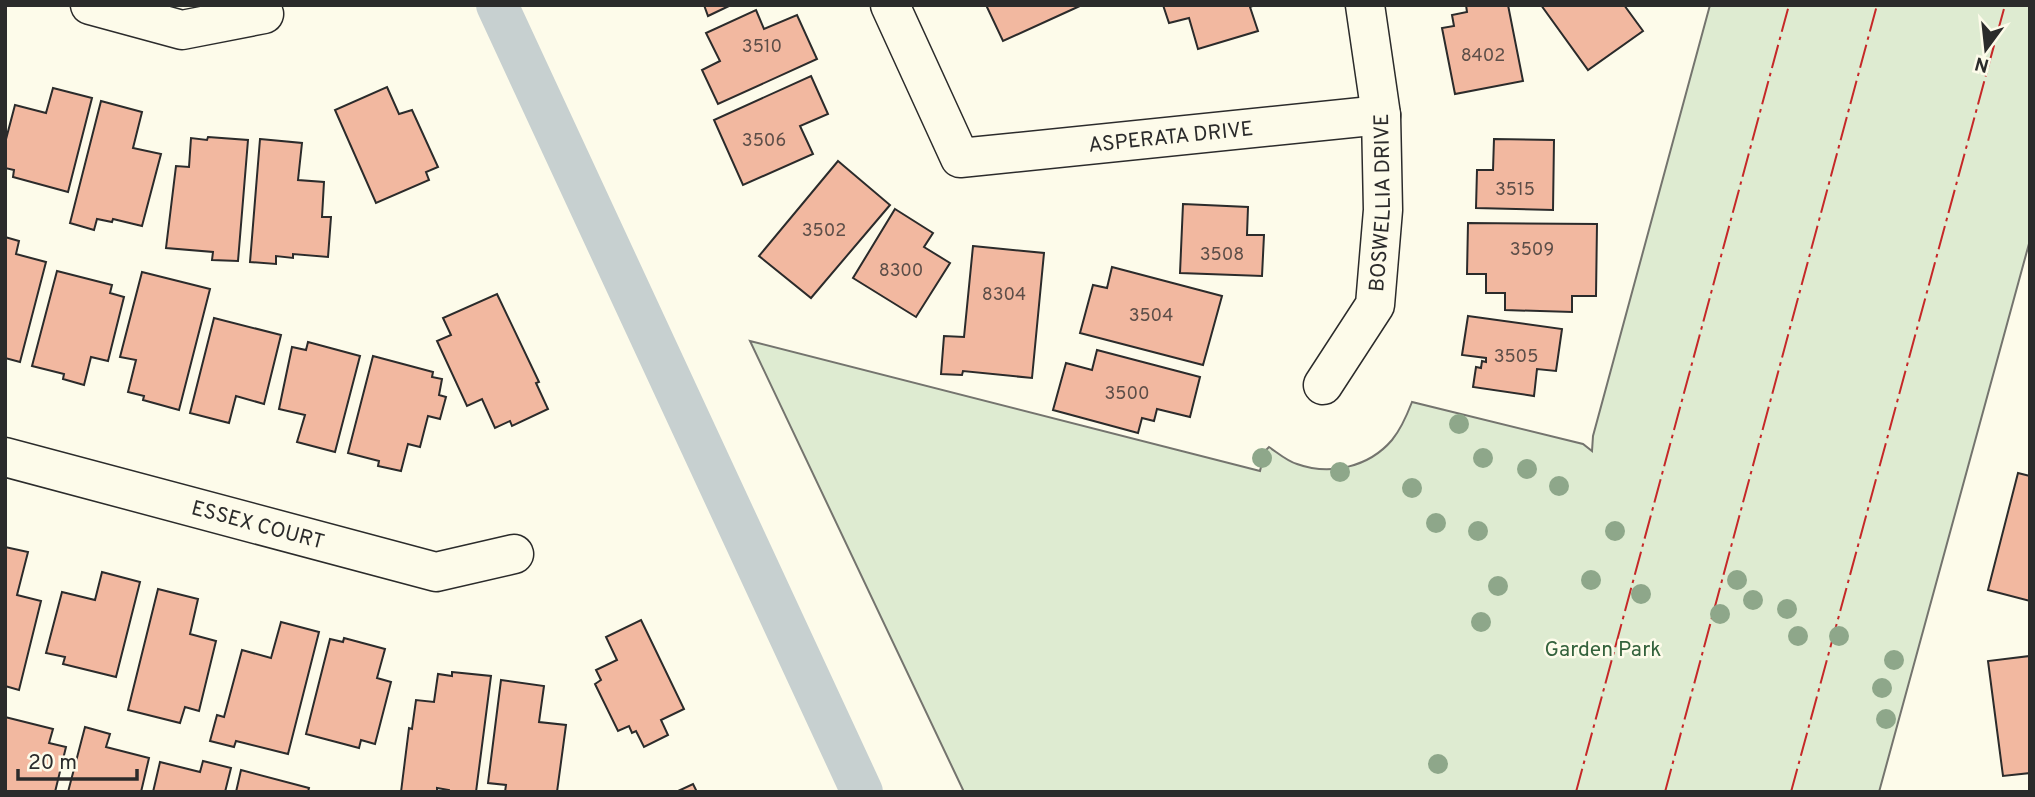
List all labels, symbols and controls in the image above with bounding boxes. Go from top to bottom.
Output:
north arrow [1951,14,2021,84]
house number: 3510 [742,36,782,59]
house number: 8402 [1461,45,1505,68]
text: N [1972,50,1992,77]
street label: BOSWELLIA DRIVE [1364,113,1398,293]
street label: ASPERATA DRIVE [1087,116,1255,160]
house number: 3506 [742,130,786,153]
house number: 3515 [1495,179,1535,202]
house number: 3502 [802,220,846,243]
house number: 3509 [1510,239,1554,262]
house number: 3508 [1200,244,1244,267]
house number: 8300 [879,260,923,283]
house number: 8304 [982,284,1026,307]
house number: 3504 [1129,305,1173,328]
house number: 3505 [1494,346,1538,369]
house number: 3500 [1105,383,1149,406]
street label: ESSEX COURT [188,495,327,557]
park label: Garden Park [1545,637,1661,664]
scale bar [18,738,136,782]
text: 20 m [28,750,77,777]

